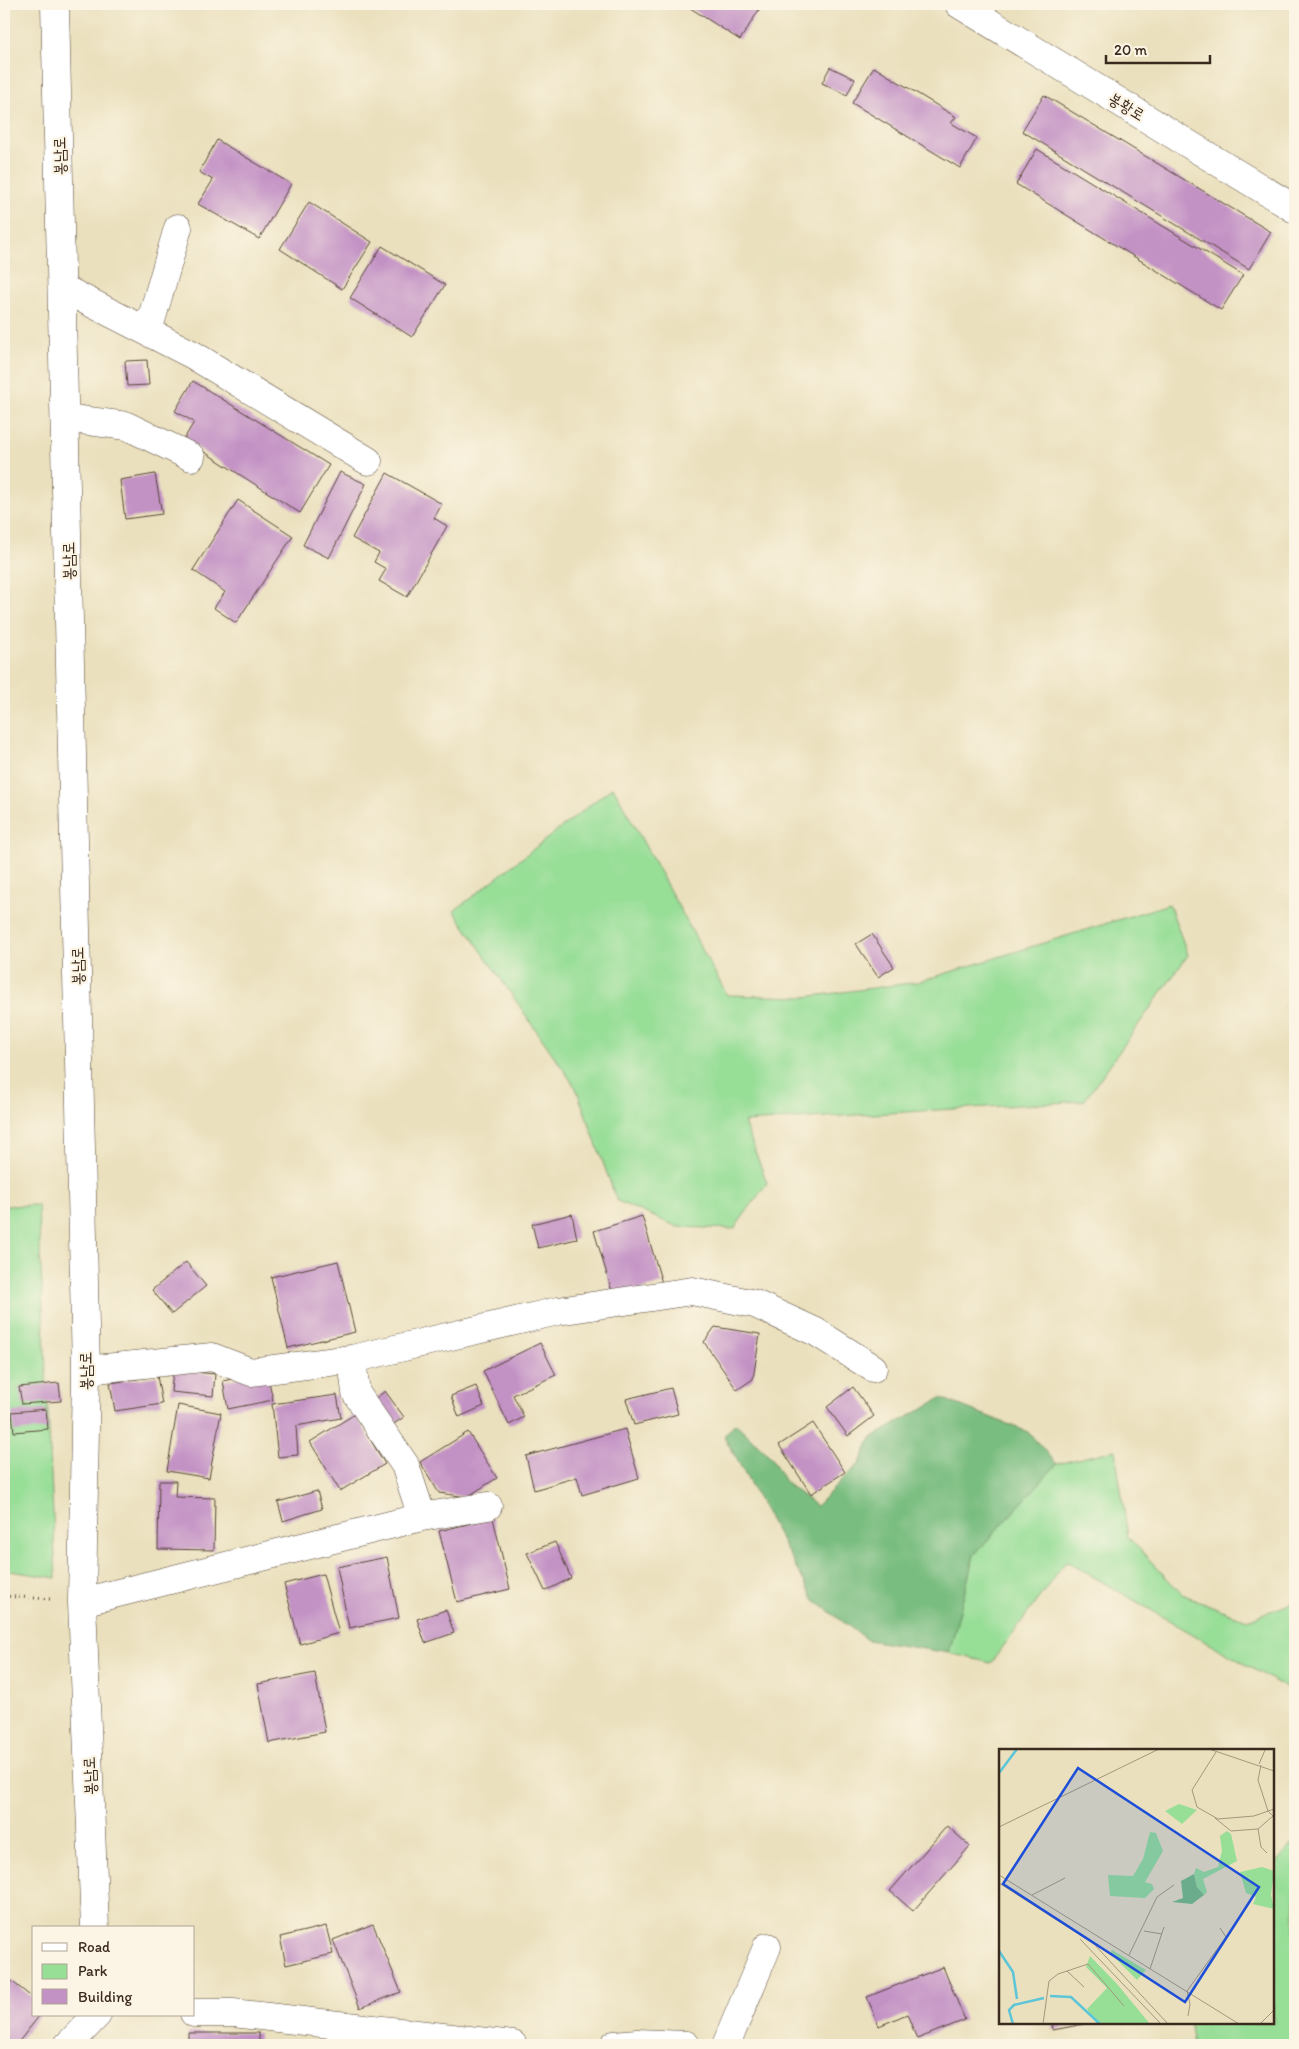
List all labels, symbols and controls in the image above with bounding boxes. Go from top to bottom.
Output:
scale bar [1106,32,1210,64]
text: 20 m [1114,41,1148,59]
street label: 봉황로 [1105,88,1148,125]
street label: 봉남로 [50,137,69,175]
street label: 봉남로 [59,542,78,580]
street label: 봉남로 [68,947,87,985]
street label: 봉남로 [76,1352,95,1390]
inset map [999,1749,1274,2024]
street label: 봉남로 [79,1756,100,1796]
legend [32,1926,195,2016]
text: Road [78,1938,111,1956]
text: Park [78,1962,108,1980]
text: Building [78,1988,132,2006]

